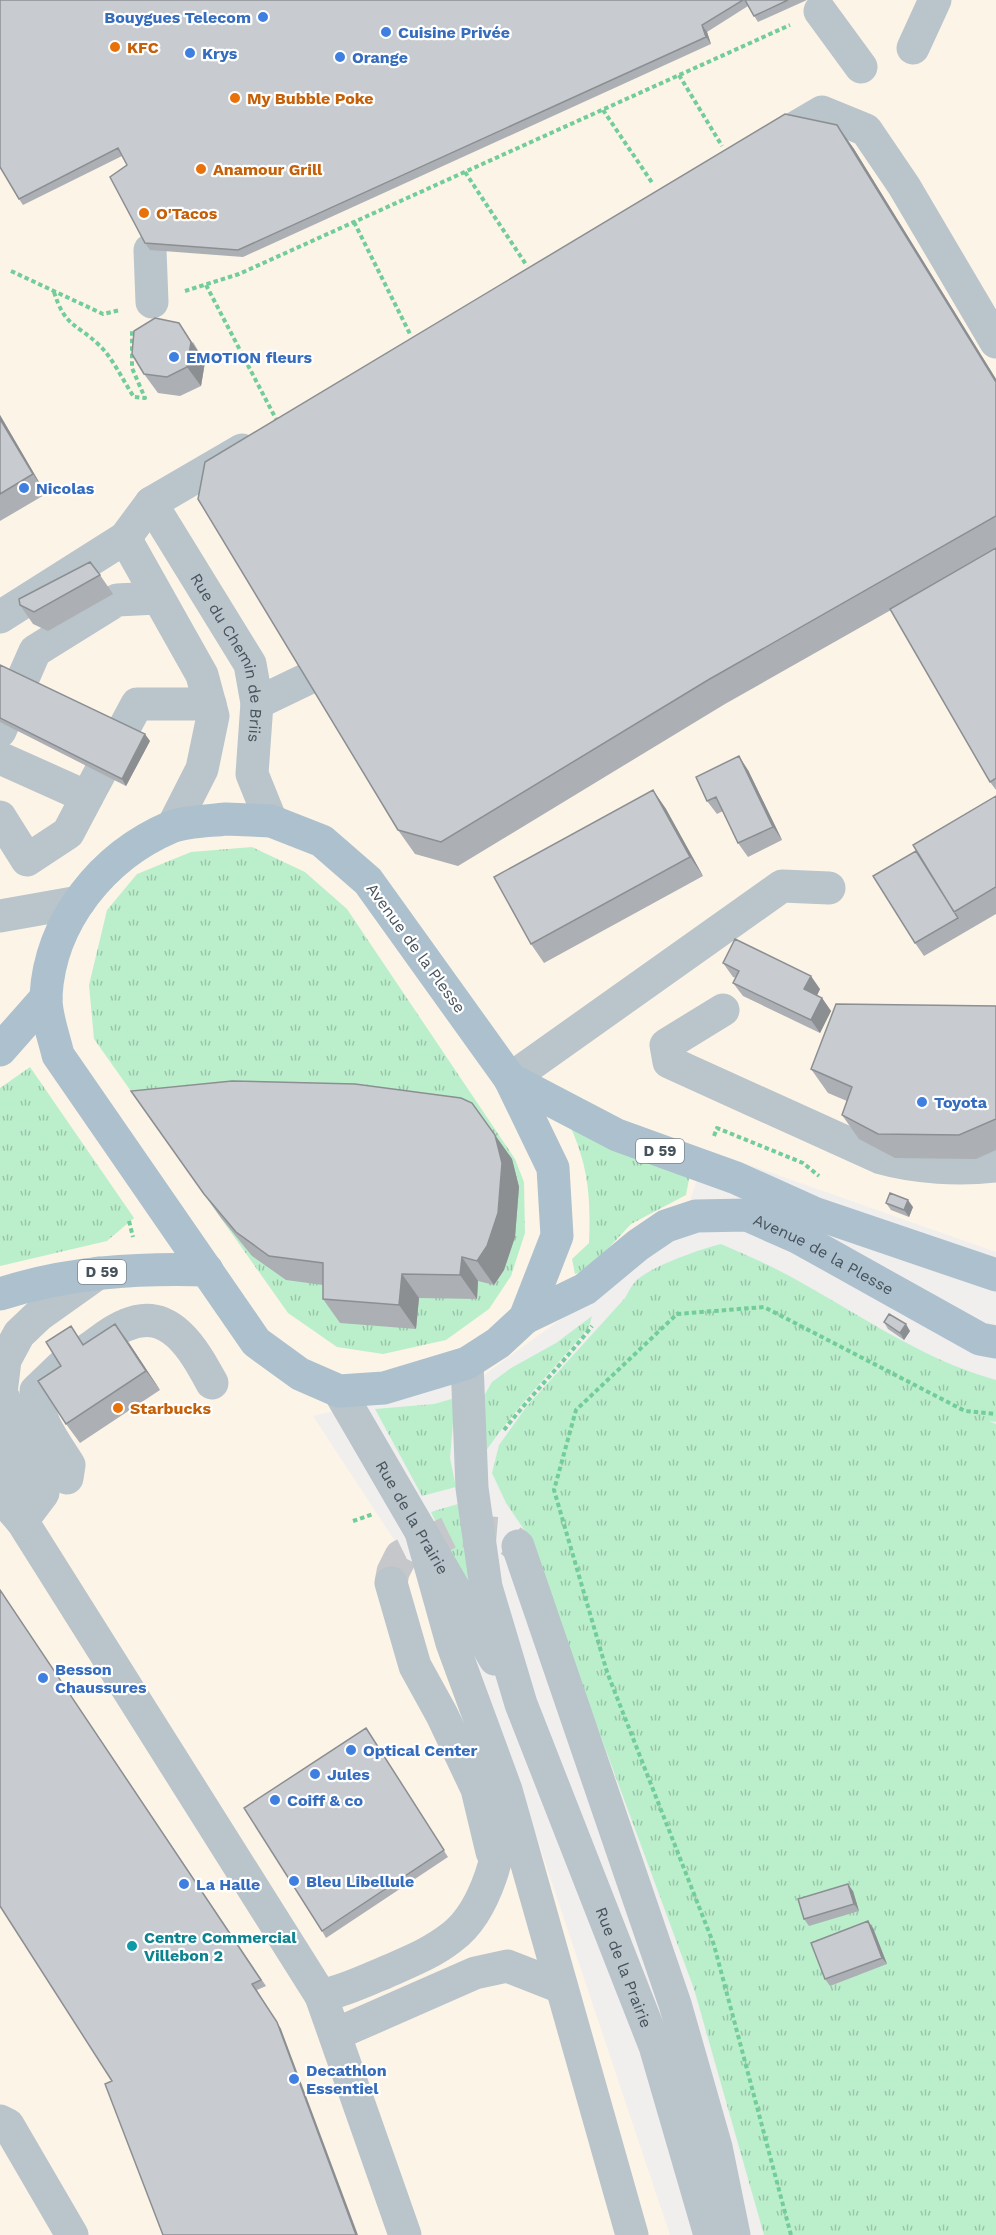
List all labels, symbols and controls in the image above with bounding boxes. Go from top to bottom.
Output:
place label: Bouygues Telecom [104,8,251,27]
marker: Bouygues Telecom [256,10,270,24]
place label: Cuisine Privée [398,23,510,42]
marker: Cuisine Privée [379,25,393,39]
place label: KFC [127,38,159,57]
marker: KFC [108,40,122,54]
place label: Krys [202,44,238,63]
marker: Krys [183,46,197,60]
place label: Orange [352,48,408,67]
marker: Orange [333,50,347,64]
place label: My Bubble Poke [247,89,374,108]
marker: My Bubble Poke [228,91,242,105]
place label: Anamour Grill [213,160,323,179]
marker: Anamour Grill [194,162,208,176]
place label: O'Tacos [156,204,218,223]
marker: O'Tacos [137,206,151,220]
place label: EMOTION fleurs [186,348,312,367]
marker: EMOTION fleurs [167,350,181,364]
place label: Nicolas [36,479,95,498]
marker: Nicolas [17,481,31,495]
street label: Rue du Chemin de Briis [187,570,266,743]
street label: Avenue de la Plesse [363,879,469,1017]
place label: Toyota [934,1093,988,1112]
marker: Toyota [915,1095,929,1109]
road number: D 59 [636,1139,684,1163]
street label: Avenue de la Plesse [751,1210,897,1298]
road number: D 59 [78,1260,126,1284]
place label: Starbucks [130,1399,211,1418]
marker: Starbucks [111,1401,125,1415]
street label: Rue de la Prairie [372,1457,453,1577]
place label: Besson Chaussures [55,1660,147,1697]
marker: Besson Chaussures [36,1671,50,1685]
place label: Optical Center [363,1741,478,1760]
marker: Optical Center [344,1743,358,1757]
place label: Jules [327,1765,370,1784]
marker: Jules [308,1767,322,1781]
place label: Coiff & co [287,1791,364,1810]
marker: Coiff & co [268,1793,282,1807]
place label: Bleu Libellule [306,1872,414,1891]
marker: Bleu Libellule [287,1874,301,1888]
place label: La Halle [196,1875,260,1894]
marker: La Halle [177,1877,191,1891]
street label: Rue de la Prairie [592,1904,656,2031]
place label: Centre Commercial Villebon 2 [144,1928,297,1965]
marker: Centre Commercial Villebon 2 [125,1939,139,1953]
place label: Decathlon Essentiel [306,2061,387,2098]
marker: Decathlon Essentiel [287,2072,301,2086]

